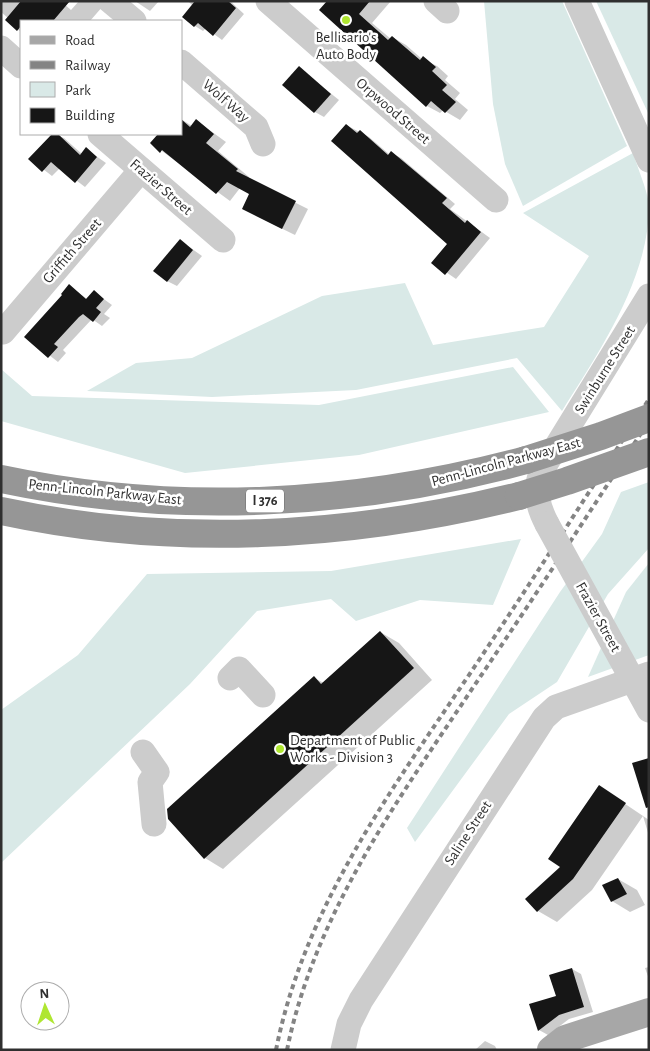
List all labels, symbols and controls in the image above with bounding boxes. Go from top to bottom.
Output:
marker: Bellisario's Auto Body [340,14,352,26]
legend [20,20,182,135]
place label: Bellisario's Auto Body [315,30,377,62]
text: Road [65,33,95,48]
text: Railway [65,58,111,73]
street label: Orpwood Street [353,75,433,147]
street label: Wolf Way [200,77,253,126]
text: Park [65,83,91,98]
text: Building [65,108,115,123]
street label: Frazier Street [127,156,195,218]
street label: Griffith Street [40,216,104,286]
street label: Swinburne Street [572,323,638,417]
street label: Penn-Lincoln Parkway East [430,435,582,489]
street label: Penn-Lincoln Parkway East [28,477,182,508]
road number: I 376 [246,490,284,512]
street label: Frazier Street [573,580,623,654]
place label: Department of Public Works - Division 3 [290,733,415,765]
marker: Department of Public Works - Division 3 [274,743,286,755]
street label: Saline Street [442,798,494,868]
north arrow [20,981,70,1031]
text: N [39,987,50,1001]

